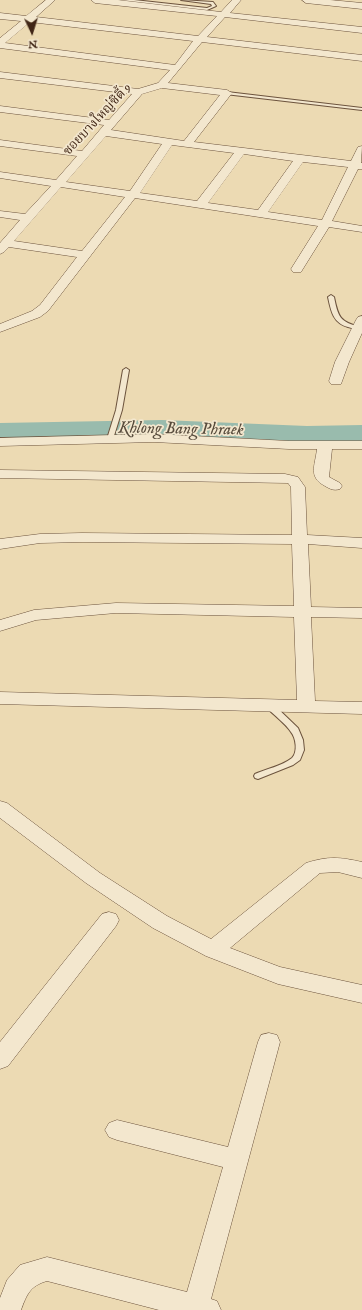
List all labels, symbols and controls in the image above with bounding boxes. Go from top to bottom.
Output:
north arrow [12,12,52,52]
text: N [28,37,38,51]
street label: ซอยบางใหญ่ซิตี้ 9 [61,81,135,159]
water label: Khlong Bang Phraek [118,419,244,441]

